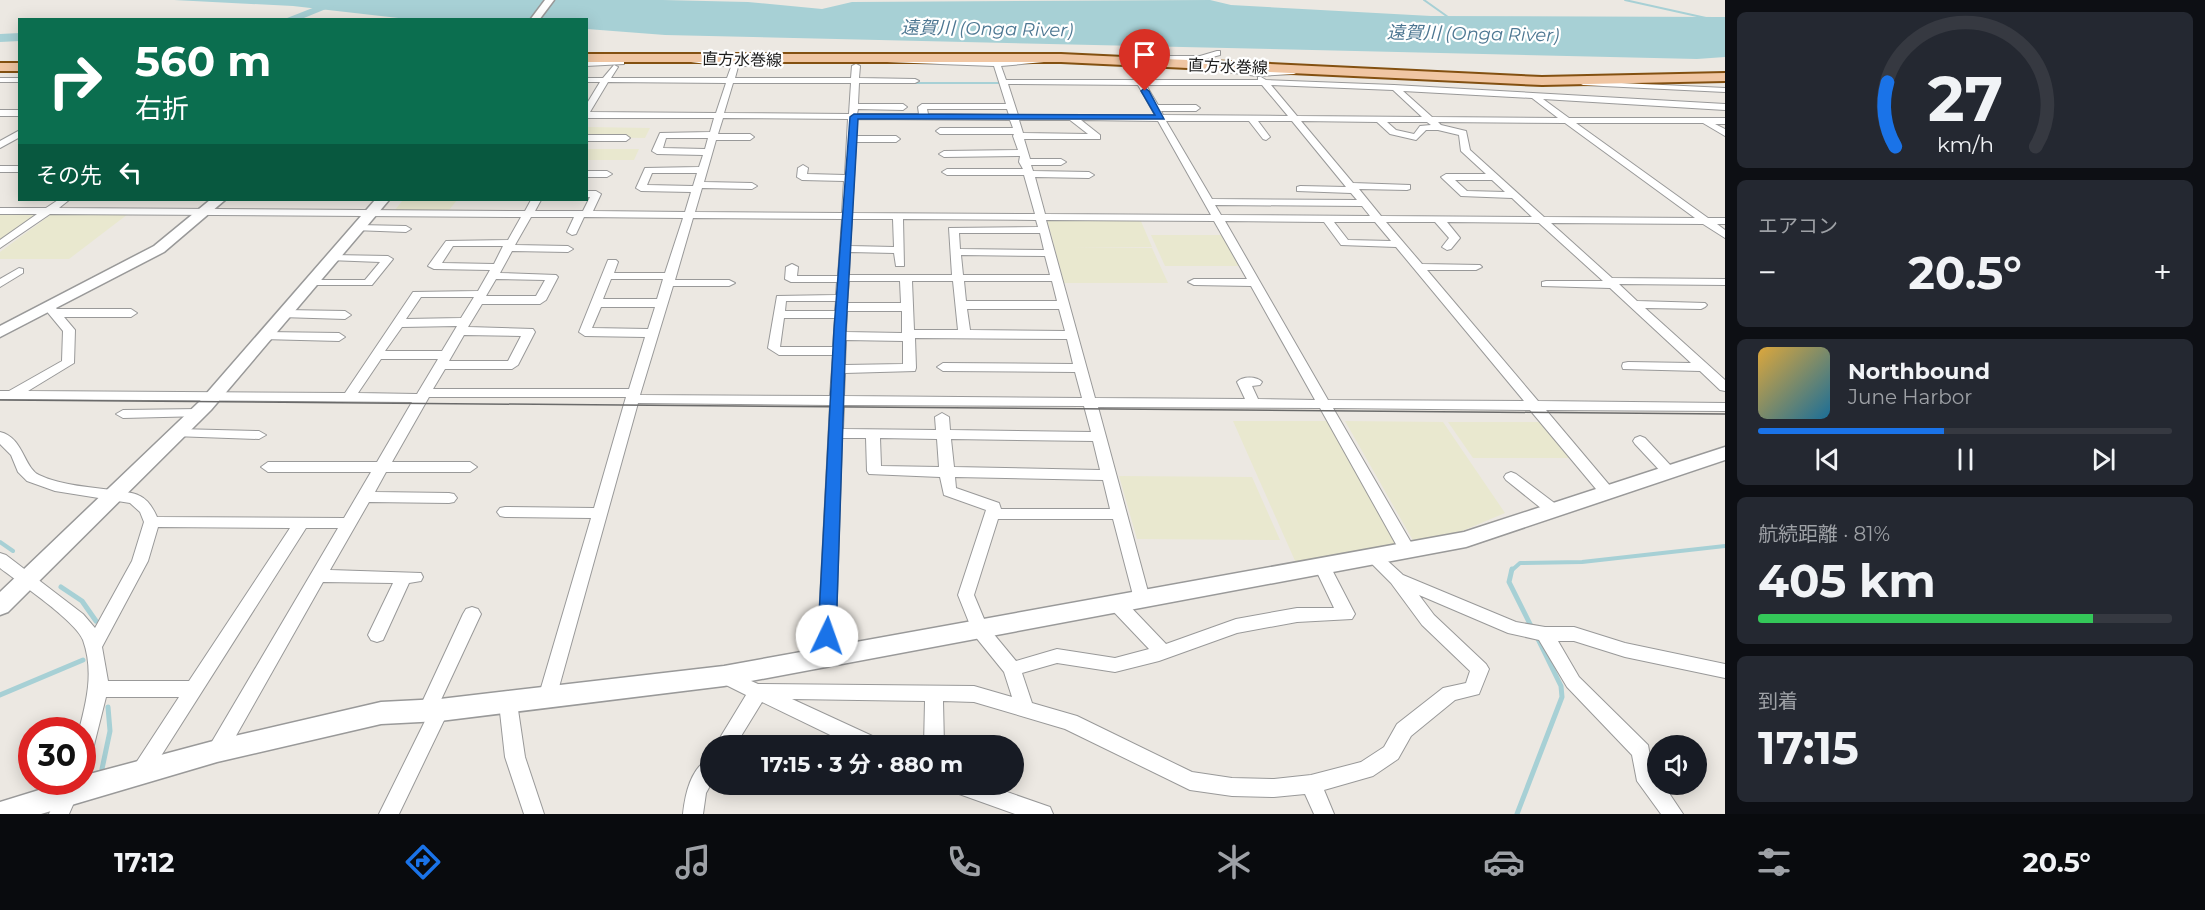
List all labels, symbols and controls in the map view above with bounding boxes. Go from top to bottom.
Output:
water label: 遠賀川 (Onga River) [901,16,1074,42]
water label: 遠賀川 (Onga River) [1387,21,1560,47]
pin [1119,29,1170,91]
text: 560 m [135,35,271,87]
icon: arrive [1128,38,1161,71]
icon: right [36,42,114,120]
street label: 直方水巻線 [702,49,782,70]
street label: 直方水巻線 [1188,56,1268,77]
text: 27 [1927,61,2003,137]
text: 右折 [135,92,189,125]
text: km/h [1936,131,1994,157]
icon: left [114,156,147,189]
text: その先 [36,162,102,189]
text: エアコン [1758,214,1838,238]
text: 20.5° [1908,245,2022,300]
text: − [1758,252,1777,292]
text: + [2153,252,2172,292]
text: Northbound [1848,358,1990,385]
text: June Harbor [1848,385,1972,409]
icon: previous [1811,443,1844,476]
icon: pause [1949,443,1982,476]
icon: next [2087,443,2120,476]
text: 航続距離 · 81% [1758,522,1890,546]
text: 405 km [1758,553,1936,608]
position arrow [795,604,859,668]
text: 到着 [1758,689,1798,713]
speed limit sign: 30 [18,717,96,795]
text: 17:15 [1758,720,1859,775]
map controls [1647,735,1707,795]
button: sound [1647,735,1707,795]
text: 17:15 · 3 分 · 880 m [761,751,963,778]
icon: directions [402,841,444,883]
icon: music [672,841,714,883]
icon: phone [943,841,985,883]
icon: climate [1213,841,1255,883]
icon: car [1483,841,1525,883]
icon: filters [1753,841,1795,883]
text: 17:12 [114,846,174,879]
text: 20.5° [2023,846,2091,879]

